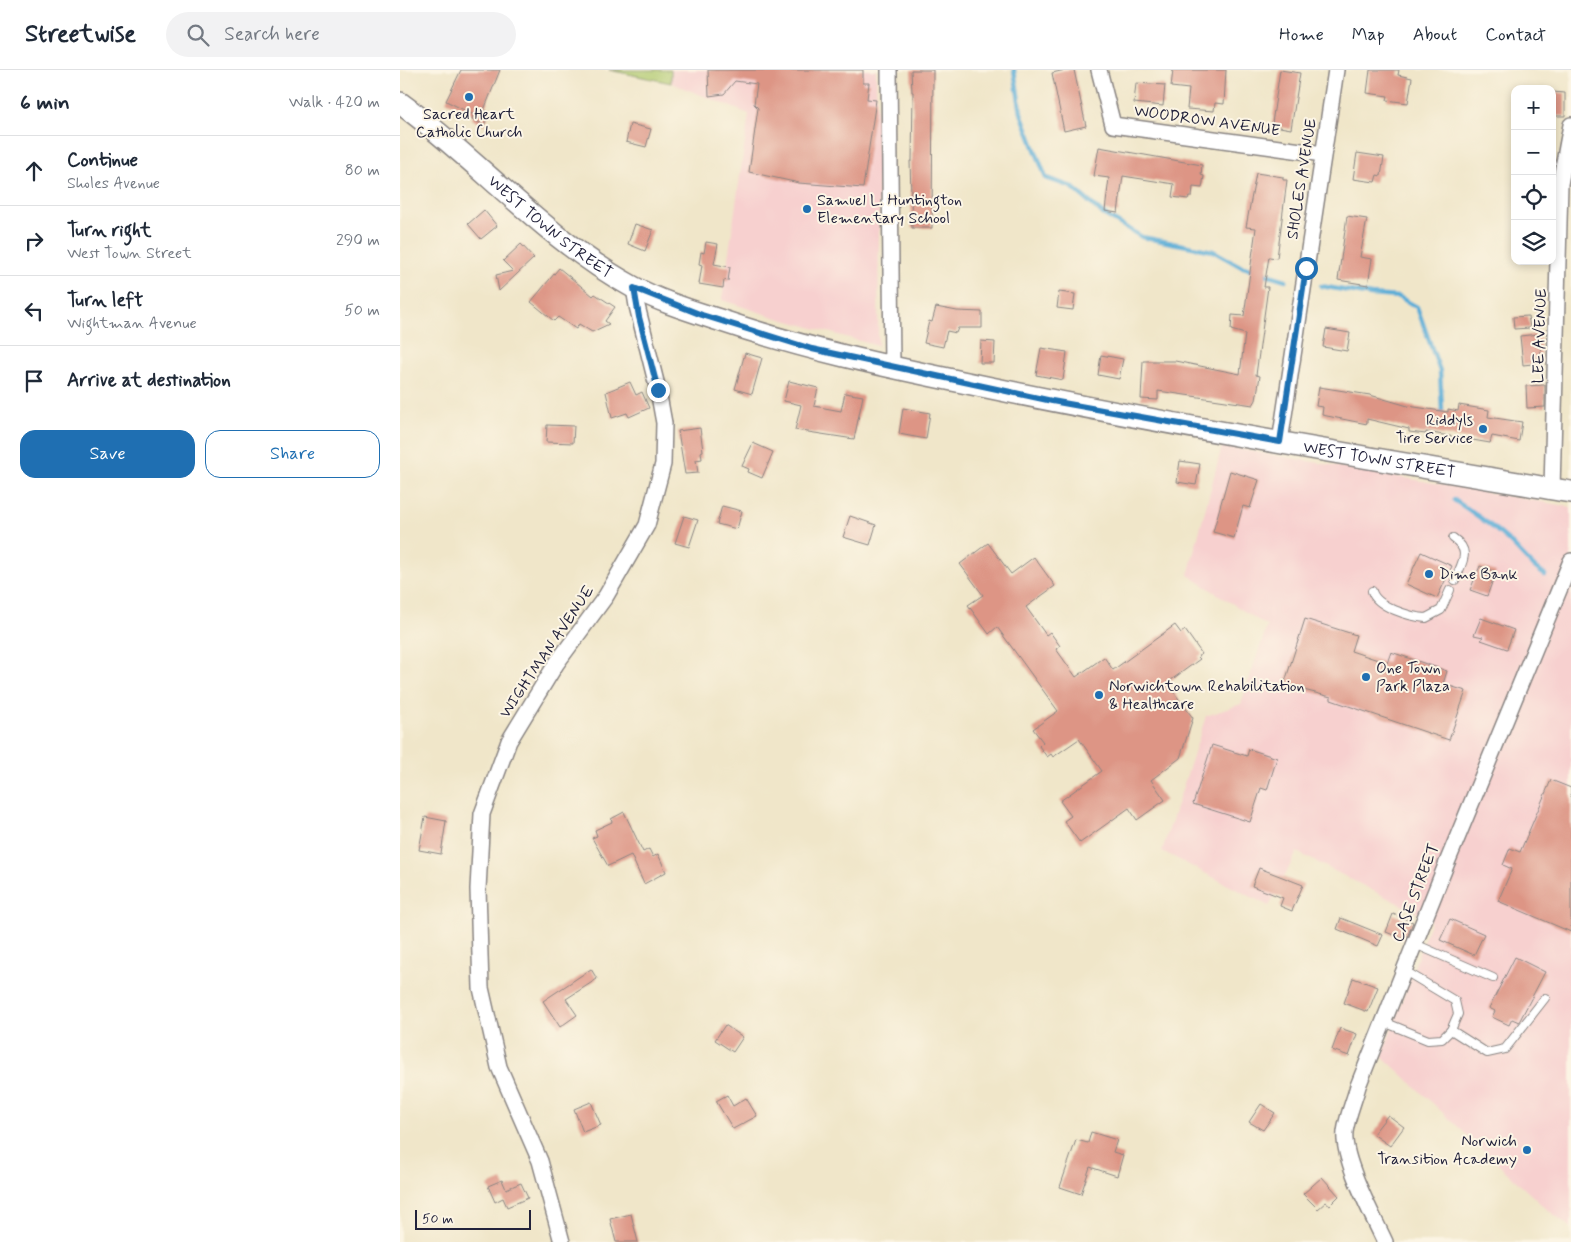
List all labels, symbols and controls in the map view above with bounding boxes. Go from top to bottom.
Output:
search box [166,12,516,57]
text: Streetwise [25,19,136,50]
icon: search [184,21,212,49]
text: Search here [224,22,320,47]
text: Home [1279,23,1324,47]
text: Map [1352,23,1385,47]
text: About [1413,23,1457,47]
text: Contact [1485,23,1546,47]
map controls [1511,85,1556,265]
button: + [1511,85,1556,130]
text: 6 min [20,89,70,117]
marker: Sacred Heart Catholic Church [463,91,475,103]
text: Walk · 420 m [289,92,380,113]
street label: WOODROW AVENUE [1133,100,1281,142]
place label: Sacred Heart Catholic Church [416,104,522,143]
street label: SHOLES AVENUE [1282,117,1322,241]
button: − [1511,130,1556,175]
text: Continue [67,148,138,173]
icon: ahead [20,157,48,185]
text: 80 m [345,160,380,181]
street label: WEST TOWN STREET [484,171,617,283]
text: Sholes Avenue [67,173,160,194]
button: locate [1511,175,1556,220]
place label: Samuel L. Huntington Elementary School [817,190,962,229]
marker: Samuel L. Huntington Elementary School [801,203,813,215]
text: Turn right [67,218,151,243]
button: layers [1511,220,1556,265]
icon: right [20,227,48,255]
text: 290 m [336,230,380,251]
text: West Town Street [67,243,192,264]
route start [1295,257,1318,280]
text: Turn left [67,288,143,313]
street label: LEE AVENUE [1528,288,1552,384]
icon: left [20,297,48,325]
text: 50 m [344,300,380,321]
text: Wightman Avenue [67,313,197,334]
icon: arrive [20,367,48,395]
text: Arrive at destination [67,368,231,393]
route end [647,379,670,402]
place label: Riddyls Tire Service [1396,410,1473,449]
marker: Riddyls Tire Service [1477,423,1489,435]
button: Save [20,430,195,478]
button: Share [205,430,380,478]
street label: WEST TOWN STREET [1301,436,1457,483]
place label: Dime Bank [1439,564,1518,585]
marker: Dime Bank [1423,568,1435,580]
street label: WIGHTMAN AVENUE [495,582,599,722]
place label: One Town Park Plaza [1376,658,1450,697]
marker: One Town Park Plaza [1360,671,1372,683]
place label: Norwichtown Rehabilitation & Healthcare [1109,676,1305,715]
marker: Norwichtown Rehabilitation & Healthcare [1093,689,1105,701]
street label: CASE STREET [1388,841,1444,945]
place label: Norwich Transition Academy [1377,1131,1517,1170]
marker: Norwich Transition Academy [1521,1144,1533,1156]
scale bar [415,1207,531,1230]
text: 50 m [422,1210,453,1228]

